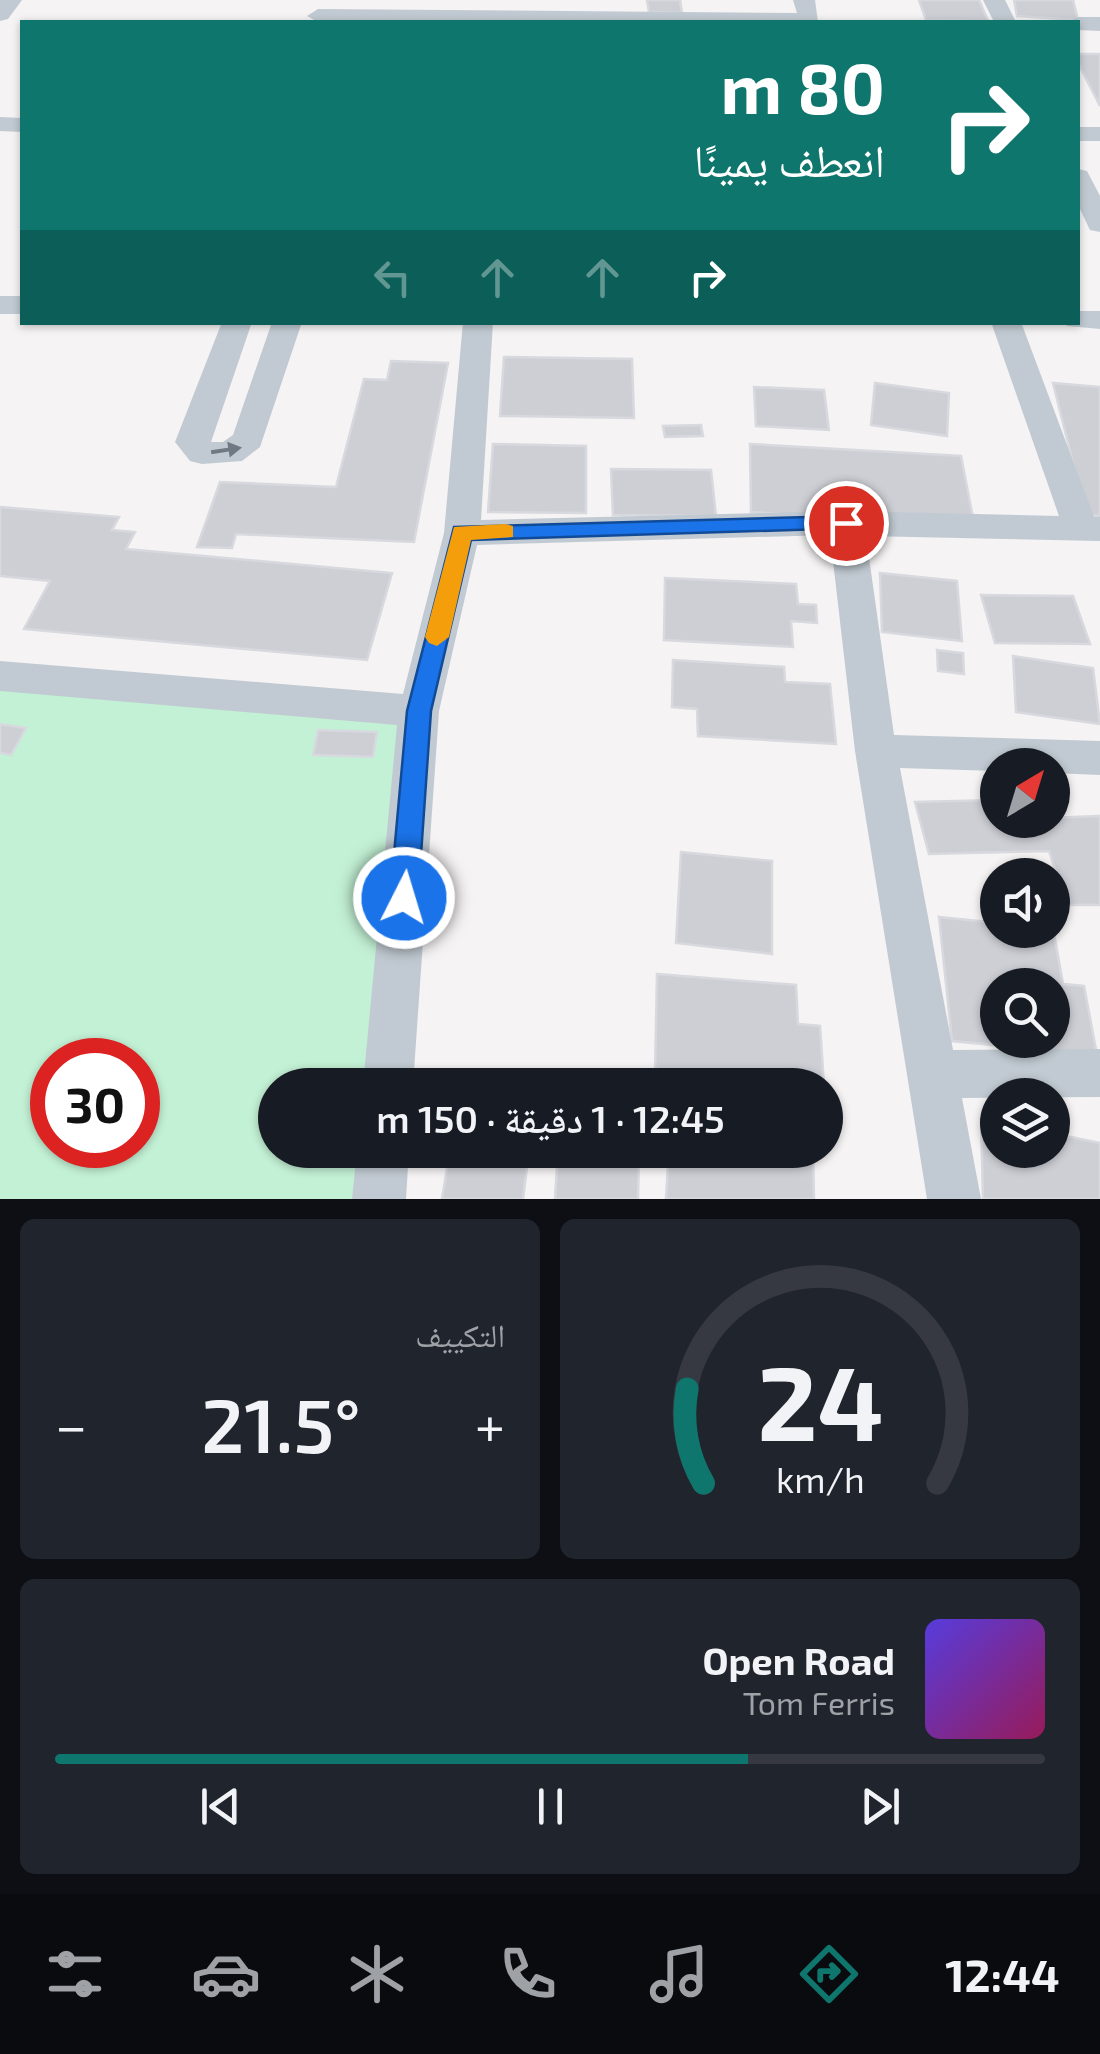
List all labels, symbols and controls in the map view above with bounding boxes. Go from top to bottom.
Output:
text: 80 m [720,44,885,128]
icon: right [920,60,1050,190]
text: انعطف يمينًا [693,132,885,186]
icon: left [365,250,420,305]
icon: ahead [470,250,525,305]
icon: ahead [575,250,630,305]
icon: right [680,250,735,305]
one-way arrow [210,442,242,457]
pin [804,481,889,566]
icon: arrive [819,496,874,551]
north arrow [980,748,1070,838]
map controls [980,748,1070,1168]
position arrow [352,846,456,950]
button: sound [980,858,1070,948]
button: search [980,968,1070,1058]
speed limit sign: 30 [30,1038,160,1168]
button: layers [980,1078,1070,1168]
text: 12:45 · 1 دقيقة · 150 m [376,1095,725,1141]
text: التكييف [415,1315,505,1353]
text: 24 [757,1337,883,1462]
text: 21.5° [201,1378,361,1468]
text: − [55,1391,87,1457]
text: + [475,1391,505,1457]
text: km/h [776,1457,864,1500]
text: Open Road [702,1637,895,1683]
text: Tom Ferris [743,1683,895,1721]
icon: previous [193,1779,248,1834]
icon: pause [523,1779,578,1834]
icon: next [853,1779,908,1834]
icon: filters [40,1939,110,2009]
icon: car [191,1939,261,2009]
icon: climate [342,1939,412,2009]
icon: phone [493,1939,563,2009]
icon: music [644,1939,714,2009]
icon: directions [794,1939,864,2009]
text: 12:44 [945,1947,1060,2001]

